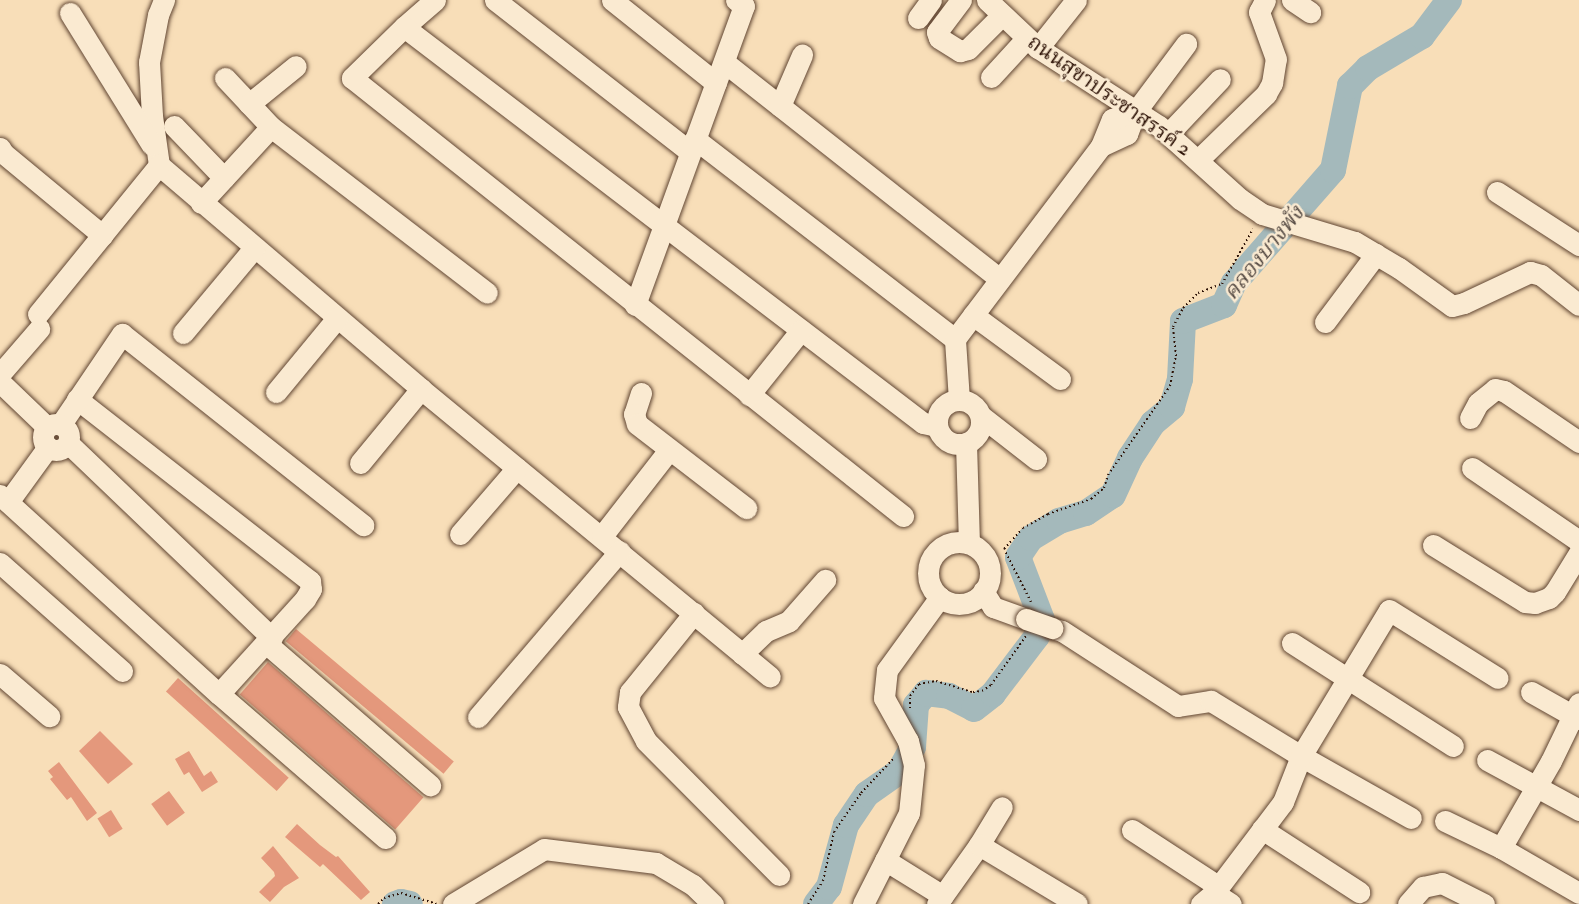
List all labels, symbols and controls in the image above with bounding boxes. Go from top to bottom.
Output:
street label: ถนนสุขาประชาสรรค์ 2 [1022,30,1196,162]
water label: คลองบางพัง [1218,201,1310,305]

